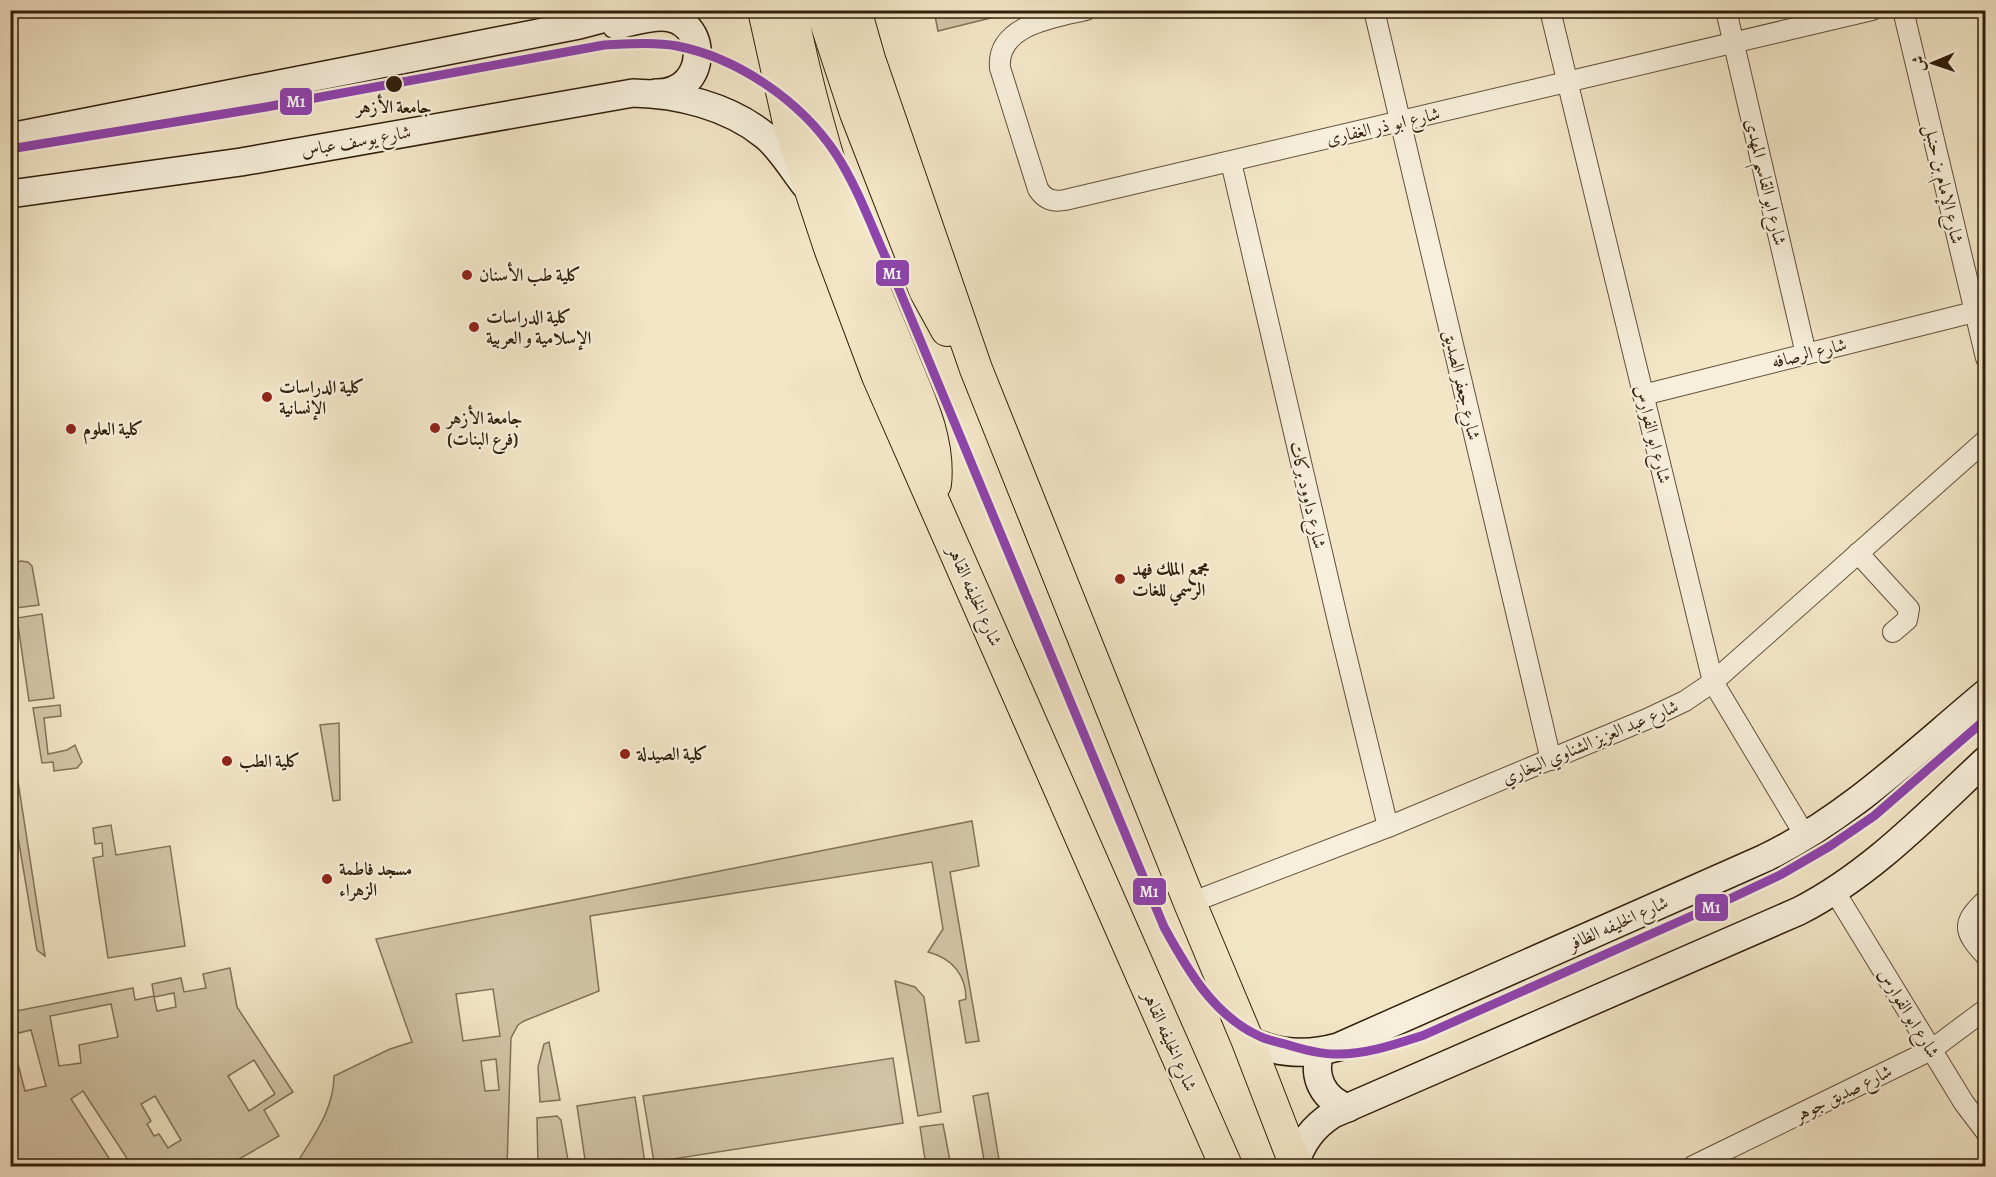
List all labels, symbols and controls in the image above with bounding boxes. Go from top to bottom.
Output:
north arrow [1903,33,1963,93]
text: ش [1908,55,1930,72]
marker: جامعة الأزهر [384,74,404,94]
line badge: M1 [279,87,313,116]
text: M1 [286,91,306,113]
place label: جامعة الأزهر [354,93,432,119]
street label: شارع ابو ذر الغفارى [1324,101,1443,154]
street label: شارع ابو القاسم المهدى [1734,116,1792,249]
street label: شارع يوسف عباس [299,120,413,165]
street label: شارع الإمام بن حنبل [1915,122,1969,247]
line badge: M1 [875,259,910,287]
place label: كلية طب الأسنان [479,261,581,287]
text: M1 [882,263,902,285]
marker: كلية طب الأسنان [460,268,474,282]
place label: كلية الدراسات الإسلامية و العربية [486,305,592,351]
marker: كلية الدراسات الإسلامية و العربية [467,320,481,334]
street label: شارع جعفر الصديق [1435,327,1486,443]
street label: شارع الرصافه [1769,332,1850,377]
place label: كلية الدراسات الإنسانية [279,375,365,421]
street label: شارع ابو الفوارس [1626,382,1677,487]
marker: كلية الدراسات الإنسانية [260,390,274,404]
place label: جامعة الأزهر (فرع البنات) [445,404,523,454]
place label: كلية العلوم [83,417,143,445]
marker: جامعة الأزهر (فرع البنات) [428,421,442,435]
marker: كلية العلوم [64,422,78,436]
street label: شارع داوود بركات [1281,439,1332,552]
street label: شارع الخليفه القاهر [939,540,1008,651]
place label: مجمع الملك فهد الرسمي للغات [1132,557,1210,607]
marker: مجمع الملك فهد الرسمي للغات [1113,572,1127,586]
street label: شارع عبد العزيز الشناوي البخاري [1498,694,1683,793]
place label: كلية الصيدلة [636,742,708,766]
marker: كلية الصيدلة [618,747,632,761]
place label: كلية الطب [239,749,300,773]
marker: كلية الطب [220,754,234,768]
place label: مسجد فاطمة الزهراء [339,857,412,902]
marker: مسجد فاطمة الزهراء [320,872,334,886]
line badge: M1 [1132,877,1167,906]
text: M1 [1139,881,1159,903]
street label: شارع الخليفه الظافر [1562,890,1673,959]
line badge: M1 [1694,893,1729,922]
text: M1 [1701,897,1721,919]
street label: شارع ابو الفوارس [1870,964,1945,1064]
street label: شارع الخليفه القاهر [1134,985,1203,1096]
street label: شارع صديق جوهر [1788,1059,1897,1131]

